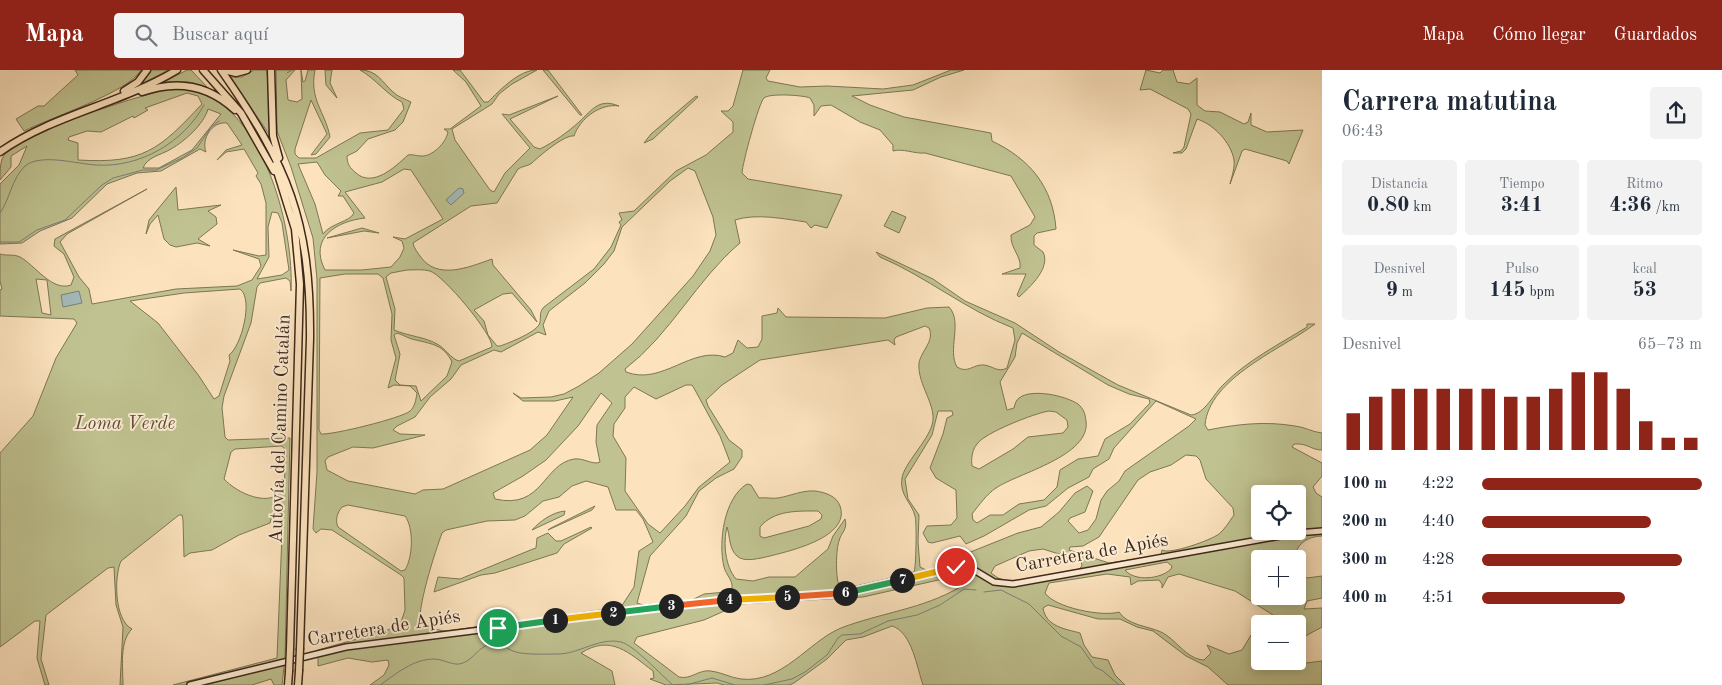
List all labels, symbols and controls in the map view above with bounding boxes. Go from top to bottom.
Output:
search box [114,13,464,58]
icon: search [132,21,160,49]
text: Mapa [25,23,84,47]
text: Buscar aquí [172,26,268,45]
text: Mapa [1422,26,1464,44]
text: Cómo llegar [1492,26,1586,44]
text: Guardados [1614,26,1697,44]
button: share [1650,87,1702,139]
text: Carrera matutina [1342,89,1557,117]
text: 06:43 [1342,124,1384,140]
text: Distancia [1371,177,1428,191]
text: Tiempo [1499,177,1545,191]
text: Ritmo [1626,177,1663,191]
text: 0.80 [1367,195,1409,216]
text: 3:41 [1501,195,1543,216]
text: 4:36 [1609,195,1652,216]
text: km [1409,200,1432,214]
text: /km [1652,200,1680,214]
text: Desnivel [1373,262,1425,276]
text: Pulso [1505,262,1539,276]
text: kcal [1633,262,1657,276]
text: 9 [1386,280,1398,301]
text: 145 [1489,280,1526,301]
text: 53 [1632,280,1657,301]
text: m [1398,285,1413,299]
text: bpm [1526,285,1555,299]
street label: Autovía del Camino Catalán [268,314,294,544]
text: Desnivel [1342,337,1401,353]
text: 65–73 m [1638,337,1702,353]
park label: Loma Verde [74,415,176,434]
text: 100 m [1342,476,1387,492]
text: 4:22 [1422,476,1454,492]
map controls [1251,485,1306,670]
button: locate [1251,485,1306,540]
text: 200 m [1342,514,1387,530]
text: 4:40 [1422,514,1454,530]
street label: Carretera de Apiés [1014,531,1170,577]
pin [935,546,977,588]
button: + [1251,550,1306,605]
text: 300 m [1342,552,1387,568]
text: 4:28 [1422,552,1454,568]
icon: check [942,553,970,581]
pin: 7 [890,568,914,592]
text: 7 [898,573,907,587]
pin: 6 [832,580,858,606]
pin: 5 [774,584,800,610]
text: 6 [841,586,850,600]
pin: 4 [716,588,742,612]
text: 5 [783,590,792,604]
text: 400 m [1342,590,1387,606]
text: 4:51 [1422,590,1454,606]
text: 4 [725,593,734,607]
pin: 3 [658,594,684,618]
text: 3 [667,599,676,613]
pin: 2 [600,600,626,626]
text: 2 [609,606,618,620]
pin [477,607,519,649]
street label: Carretera de Apiés [306,608,462,650]
pin: 1 [542,608,568,632]
text: 1 [551,613,560,627]
icon: arrive [484,614,512,642]
button: − [1251,615,1306,670]

